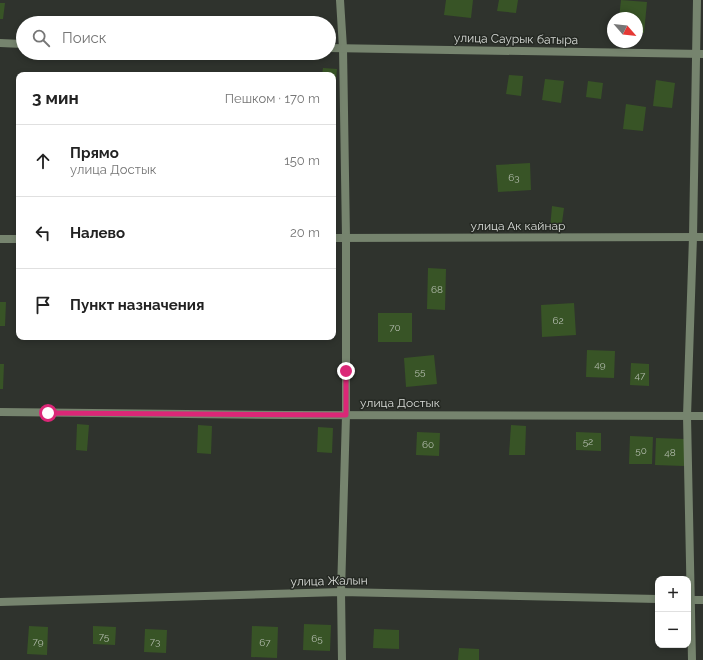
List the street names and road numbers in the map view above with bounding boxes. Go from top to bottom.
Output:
street label: улица Саурык батыра [454,31,578,47]
street label: улица Ак кайнар [471,219,565,233]
street label: улица Достык [360,396,440,410]
street label: улица Жалын [290,573,368,589]

